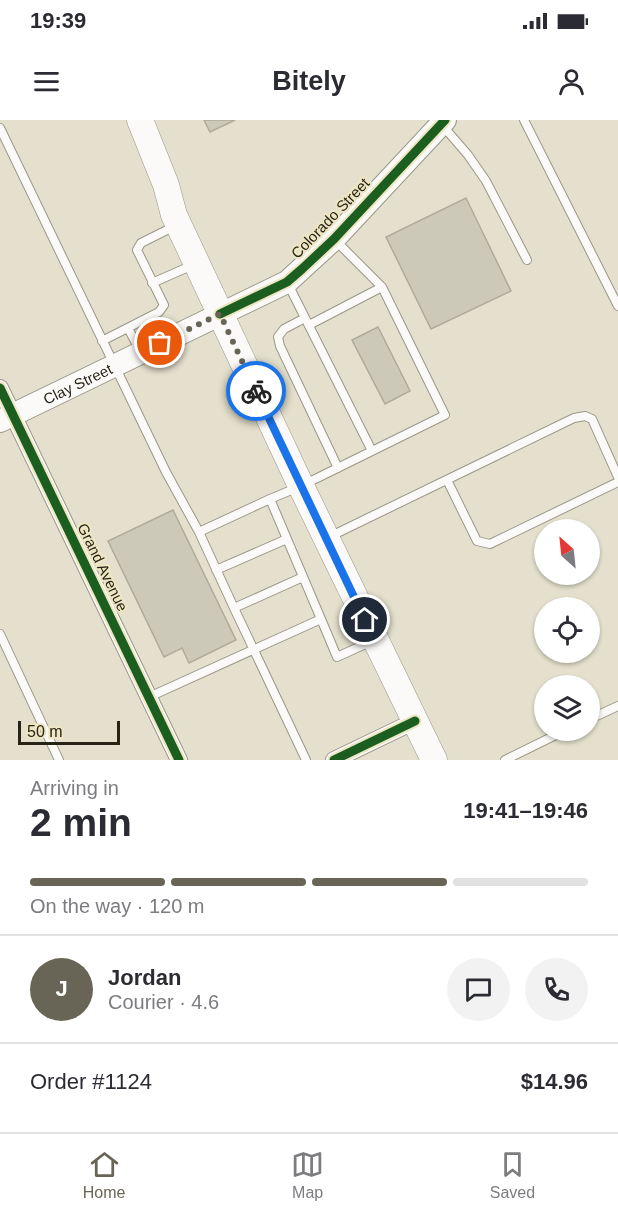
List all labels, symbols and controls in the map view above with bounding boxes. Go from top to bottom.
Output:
text: 19:39 [30,8,86,33]
icon: menu [30,65,63,98]
icon: person [555,65,588,98]
text: Bitely [272,66,346,96]
street label: Colorado Street [287,174,373,262]
pin [134,317,185,368]
icon: bag [143,326,176,359]
street label: Clay Street [40,359,115,407]
courier [226,361,286,421]
icon: bike [240,375,273,408]
north arrow [534,519,600,585]
map controls [534,519,600,741]
street label: Grand Avenue [74,520,132,614]
pin [339,594,390,645]
button: locate [534,597,600,663]
icon: home [348,603,381,636]
button: layers [534,675,600,741]
scale bar [18,718,120,746]
text: 50 m [27,723,63,740]
text: Arriving in [30,777,119,799]
text: 19:41–19:46 [463,798,588,823]
text: 2 min [30,801,132,844]
text: On the way · 120 m [30,895,205,917]
button: chat [447,958,510,1021]
button: phone [525,958,588,1021]
text: Jordan [108,965,181,990]
text: J [55,976,68,1001]
text: Courier · 4.6 [108,991,219,1013]
text: Order #1124 [30,1069,152,1094]
text: $14.96 [521,1069,588,1094]
tab: Home [83,1148,126,1202]
tab: Map [291,1148,324,1202]
tab: Saved [490,1148,535,1202]

